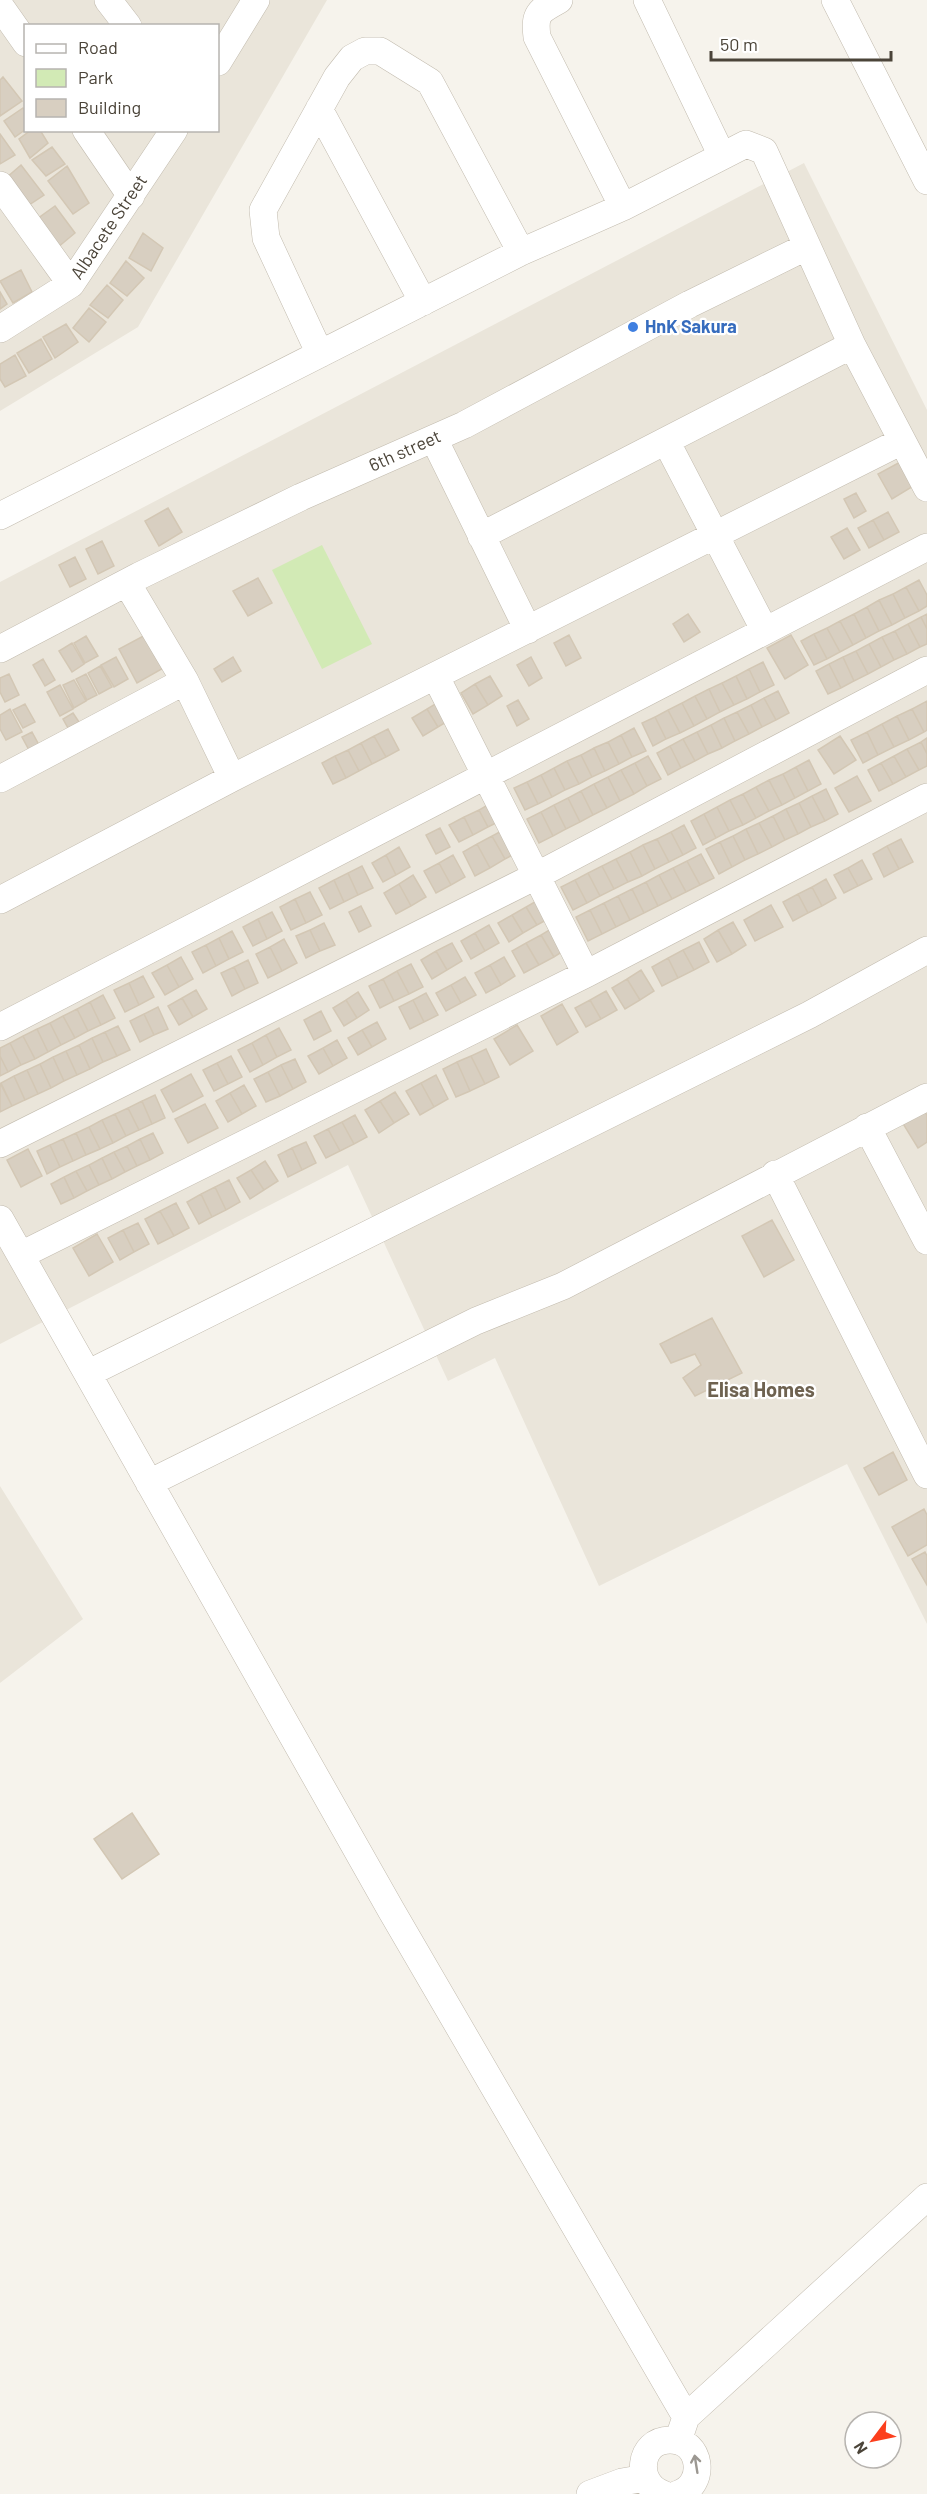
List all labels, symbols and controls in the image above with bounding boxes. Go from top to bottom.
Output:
legend [24,24,219,132]
scale bar [711,24,891,62]
text: 50 m [720,33,758,55]
text: Road [78,36,118,58]
text: Park [78,66,113,88]
text: Building [78,96,141,118]
street label: Albacete Street [65,170,151,283]
place label: HnK Sakura [645,315,737,337]
marker: HnK Sakura [626,320,640,334]
street label: 6th street [365,424,444,476]
district label: Elisa Homes [707,1377,815,1401]
north arrow [843,2410,903,2470]
text: N [849,2439,871,2458]
one-way arrow [690,2455,701,2474]

